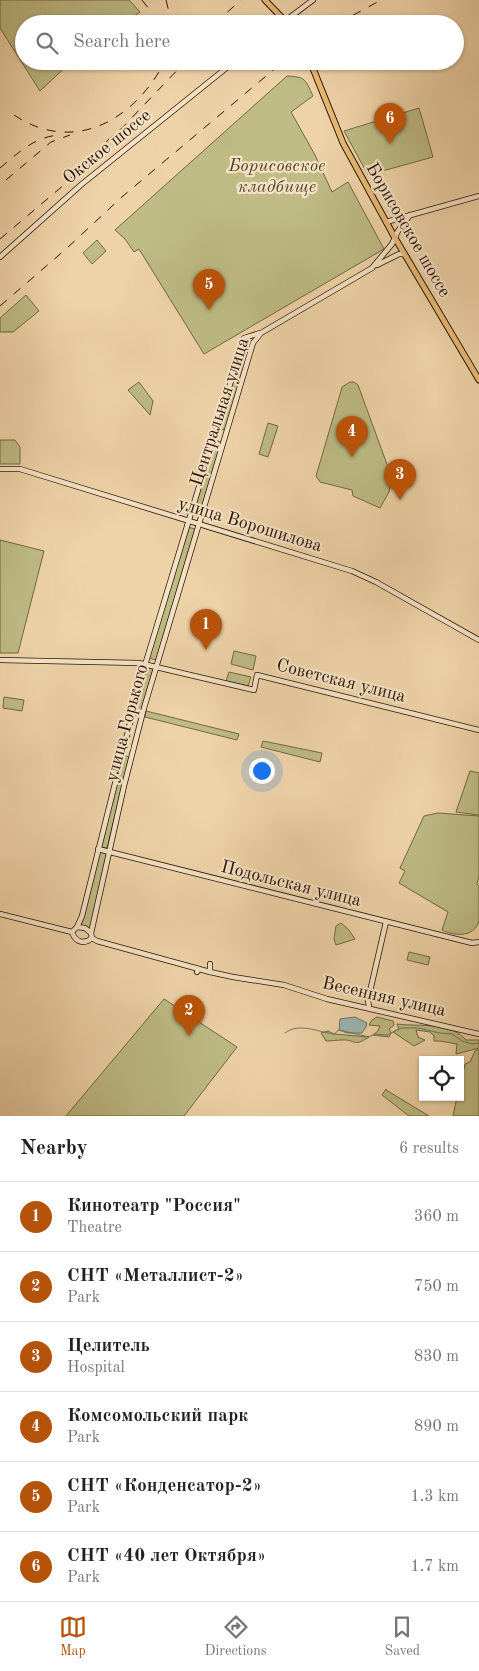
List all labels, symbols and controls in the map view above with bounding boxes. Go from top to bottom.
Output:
search box [15,15,464,70]
icon: search [33,29,61,57]
text: Search here [73,33,170,52]
pin: 6 [374,103,406,144]
street label: Окское шоссе [60,106,154,188]
park label: Борисовское кладбище [228,157,325,196]
street label: Борисовское шоссе [362,160,454,300]
pin: 5 [193,269,225,310]
street label: Центральная улица [187,335,253,488]
pin: 4 [336,416,368,457]
pin: 3 [384,459,416,500]
street label: улица Ворошилова [176,495,324,556]
pin: 1 [190,609,222,650]
street label: Советская улица [274,656,408,706]
street label: улица Горького [103,662,151,784]
your location [249,758,275,784]
street label: Подольская улица [219,858,363,910]
street label: Весенняя улица [320,974,448,1020]
pin: 2 [173,995,205,1036]
map controls [419,1056,464,1101]
button: locate [419,1056,464,1101]
text: Nearby [20,1138,88,1159]
text: 6 results [399,1141,459,1157]
text: Кинотеатр "Россия" [67,1197,241,1216]
text: 1 [31,1209,41,1225]
text: 360 m [414,1209,459,1225]
text: Theatre [67,1220,122,1236]
text: СНТ «Металлист-2» [67,1267,244,1286]
text: 2 [31,1279,41,1295]
text: 750 m [414,1279,459,1295]
text: Park [67,1290,100,1306]
text: Целитель [67,1337,150,1356]
text: 3 [31,1349,41,1365]
text: 830 m [414,1349,459,1365]
text: Hospital [67,1360,125,1376]
text: Комсомольский парк [67,1407,248,1426]
text: 4 [31,1419,41,1435]
text: 890 m [414,1419,459,1435]
text: Park [67,1430,100,1446]
text: СНТ «Конденсатор-2» [67,1477,262,1496]
text: 5 [31,1489,41,1505]
text: 1.3 km [410,1489,459,1505]
text: Park [67,1500,100,1516]
text: СНТ «40 лет Октября» [67,1547,266,1566]
text: 6 [31,1559,41,1575]
text: 1.7 km [410,1559,459,1575]
text: Park [67,1570,100,1586]
tab: Map [59,1613,87,1660]
tab: Directions [205,1613,267,1660]
tab: Saved [384,1613,420,1660]

